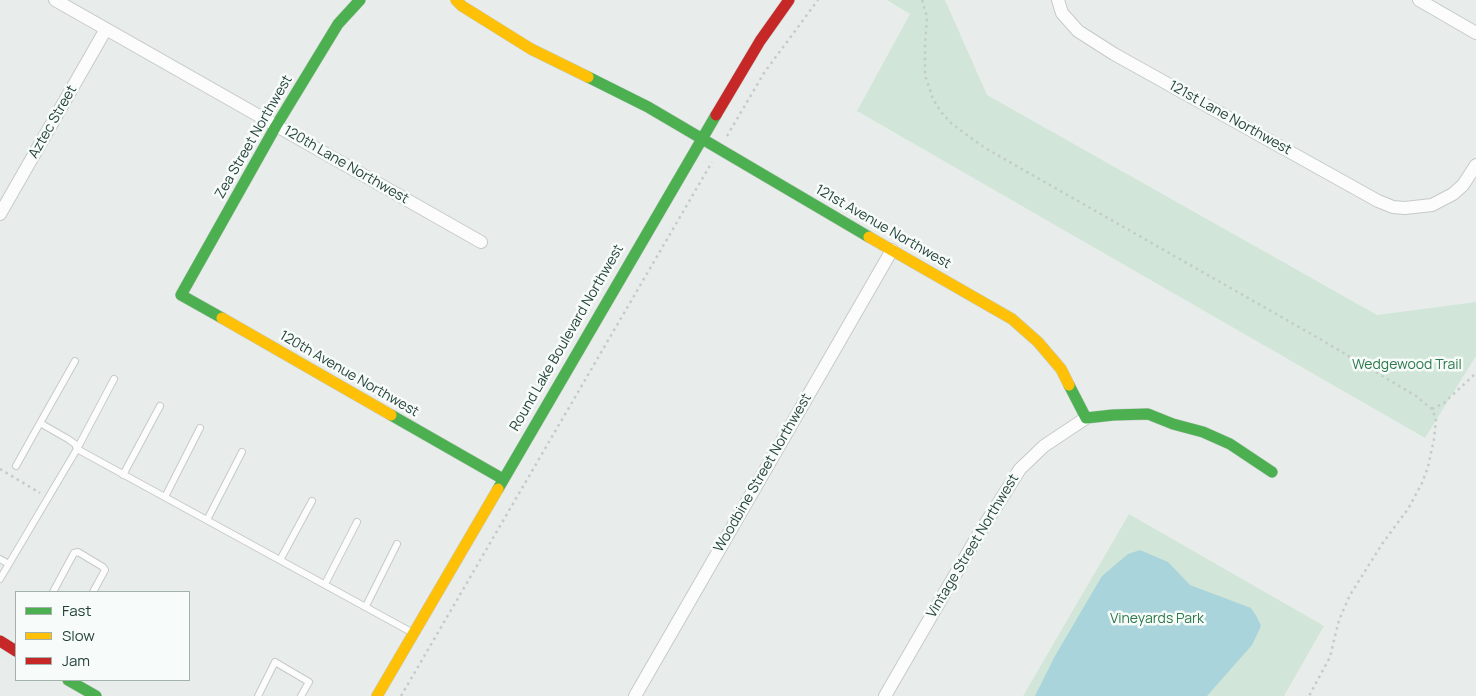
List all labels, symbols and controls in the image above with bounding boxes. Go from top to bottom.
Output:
street label: Zea Street Northwest [212,72,296,202]
street label: 121st Lane Northwest [1166,77,1294,159]
street label: Aztec Street [25,83,81,161]
street label: 120th Lane Northwest [281,122,411,208]
street label: 121st Avenue Northwest [812,181,954,273]
street label: Round Lake Boulevard Northwest [507,242,627,434]
street label: 120th Avenue Northwest [276,327,422,421]
park label: Wedgewood Trail [1352,357,1462,373]
street label: Woodbine Street Northwest [711,391,815,555]
street label: Vintage Street Northwest [923,471,1023,621]
legend [15,591,190,681]
text: Fast [62,600,91,621]
park label: Vineyards Park [1110,611,1204,627]
text: Slow [62,625,95,646]
text: Jam [62,650,90,671]

